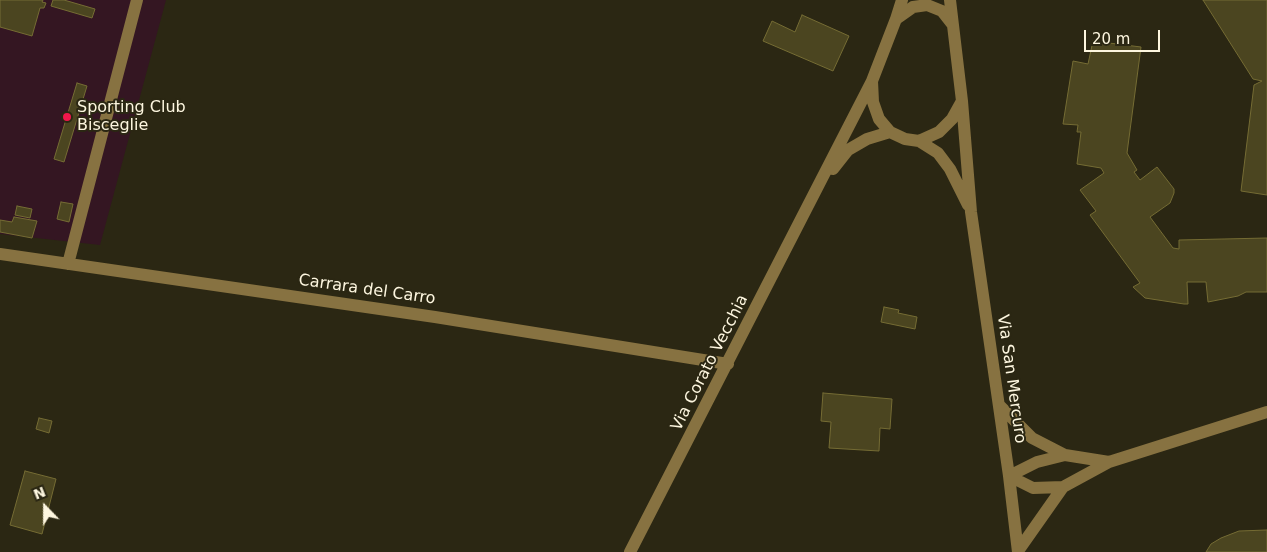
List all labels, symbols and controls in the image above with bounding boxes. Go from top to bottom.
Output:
scale bar [1087,20,1163,52]
text: 20 m [1092,30,1130,48]
place label: Sporting Club Bisceglie [77,98,186,136]
marker: Sporting Club Bisceglie [61,111,73,123]
street label: Carrara del Carro [297,271,437,309]
street label: Via Corato Vecchia [667,292,753,434]
street label: Via San Mercuro [992,313,1030,445]
north arrow [20,482,70,532]
text: N [31,483,48,503]

